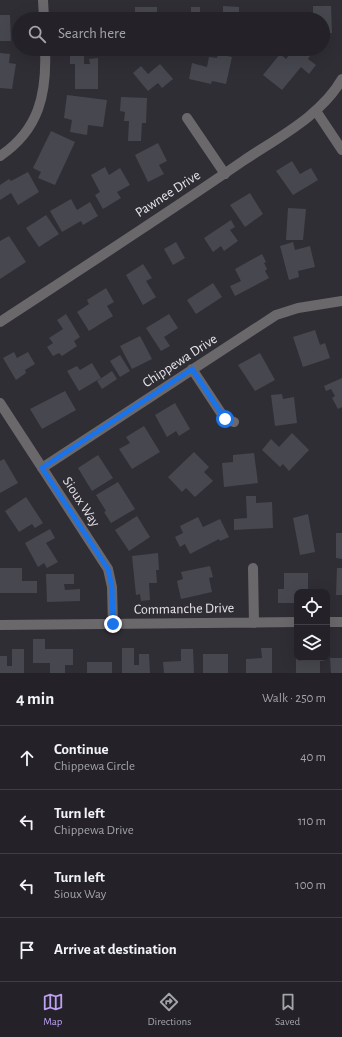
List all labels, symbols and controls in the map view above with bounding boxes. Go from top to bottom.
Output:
search box [12,12,330,56]
icon: search [26,23,48,45]
text: Search here [58,26,126,41]
street label: Pawnee Drive [133,168,203,220]
street label: Chippewa Drive [140,332,220,390]
route start [216,410,234,428]
street label: Sioux Way [60,475,102,529]
map controls [294,589,330,661]
button: locate [294,589,330,625]
street label: Commanche Drive [134,601,234,617]
route end [104,615,122,633]
button: layers [294,625,330,661]
text: 4 min [16,690,54,707]
text: Walk · 250 m [262,692,326,705]
text: Continue [54,742,109,757]
icon: ahead [16,747,38,769]
text: 40 m [300,751,326,764]
text: Chippewa Circle [54,760,135,773]
text: Turn left [54,806,105,821]
icon: left [16,811,38,833]
text: 110 m [298,815,326,828]
text: Chippewa Drive [54,824,134,837]
text: Turn left [54,870,105,885]
icon: left [16,875,38,897]
text: 100 m [295,879,326,892]
text: Sioux Way [54,888,106,901]
icon: arrive [16,939,38,961]
text: Arrive at destination [54,942,177,957]
tab: Map [42,991,64,1028]
tab: Directions [147,991,191,1028]
tab: Saved [275,991,300,1028]

